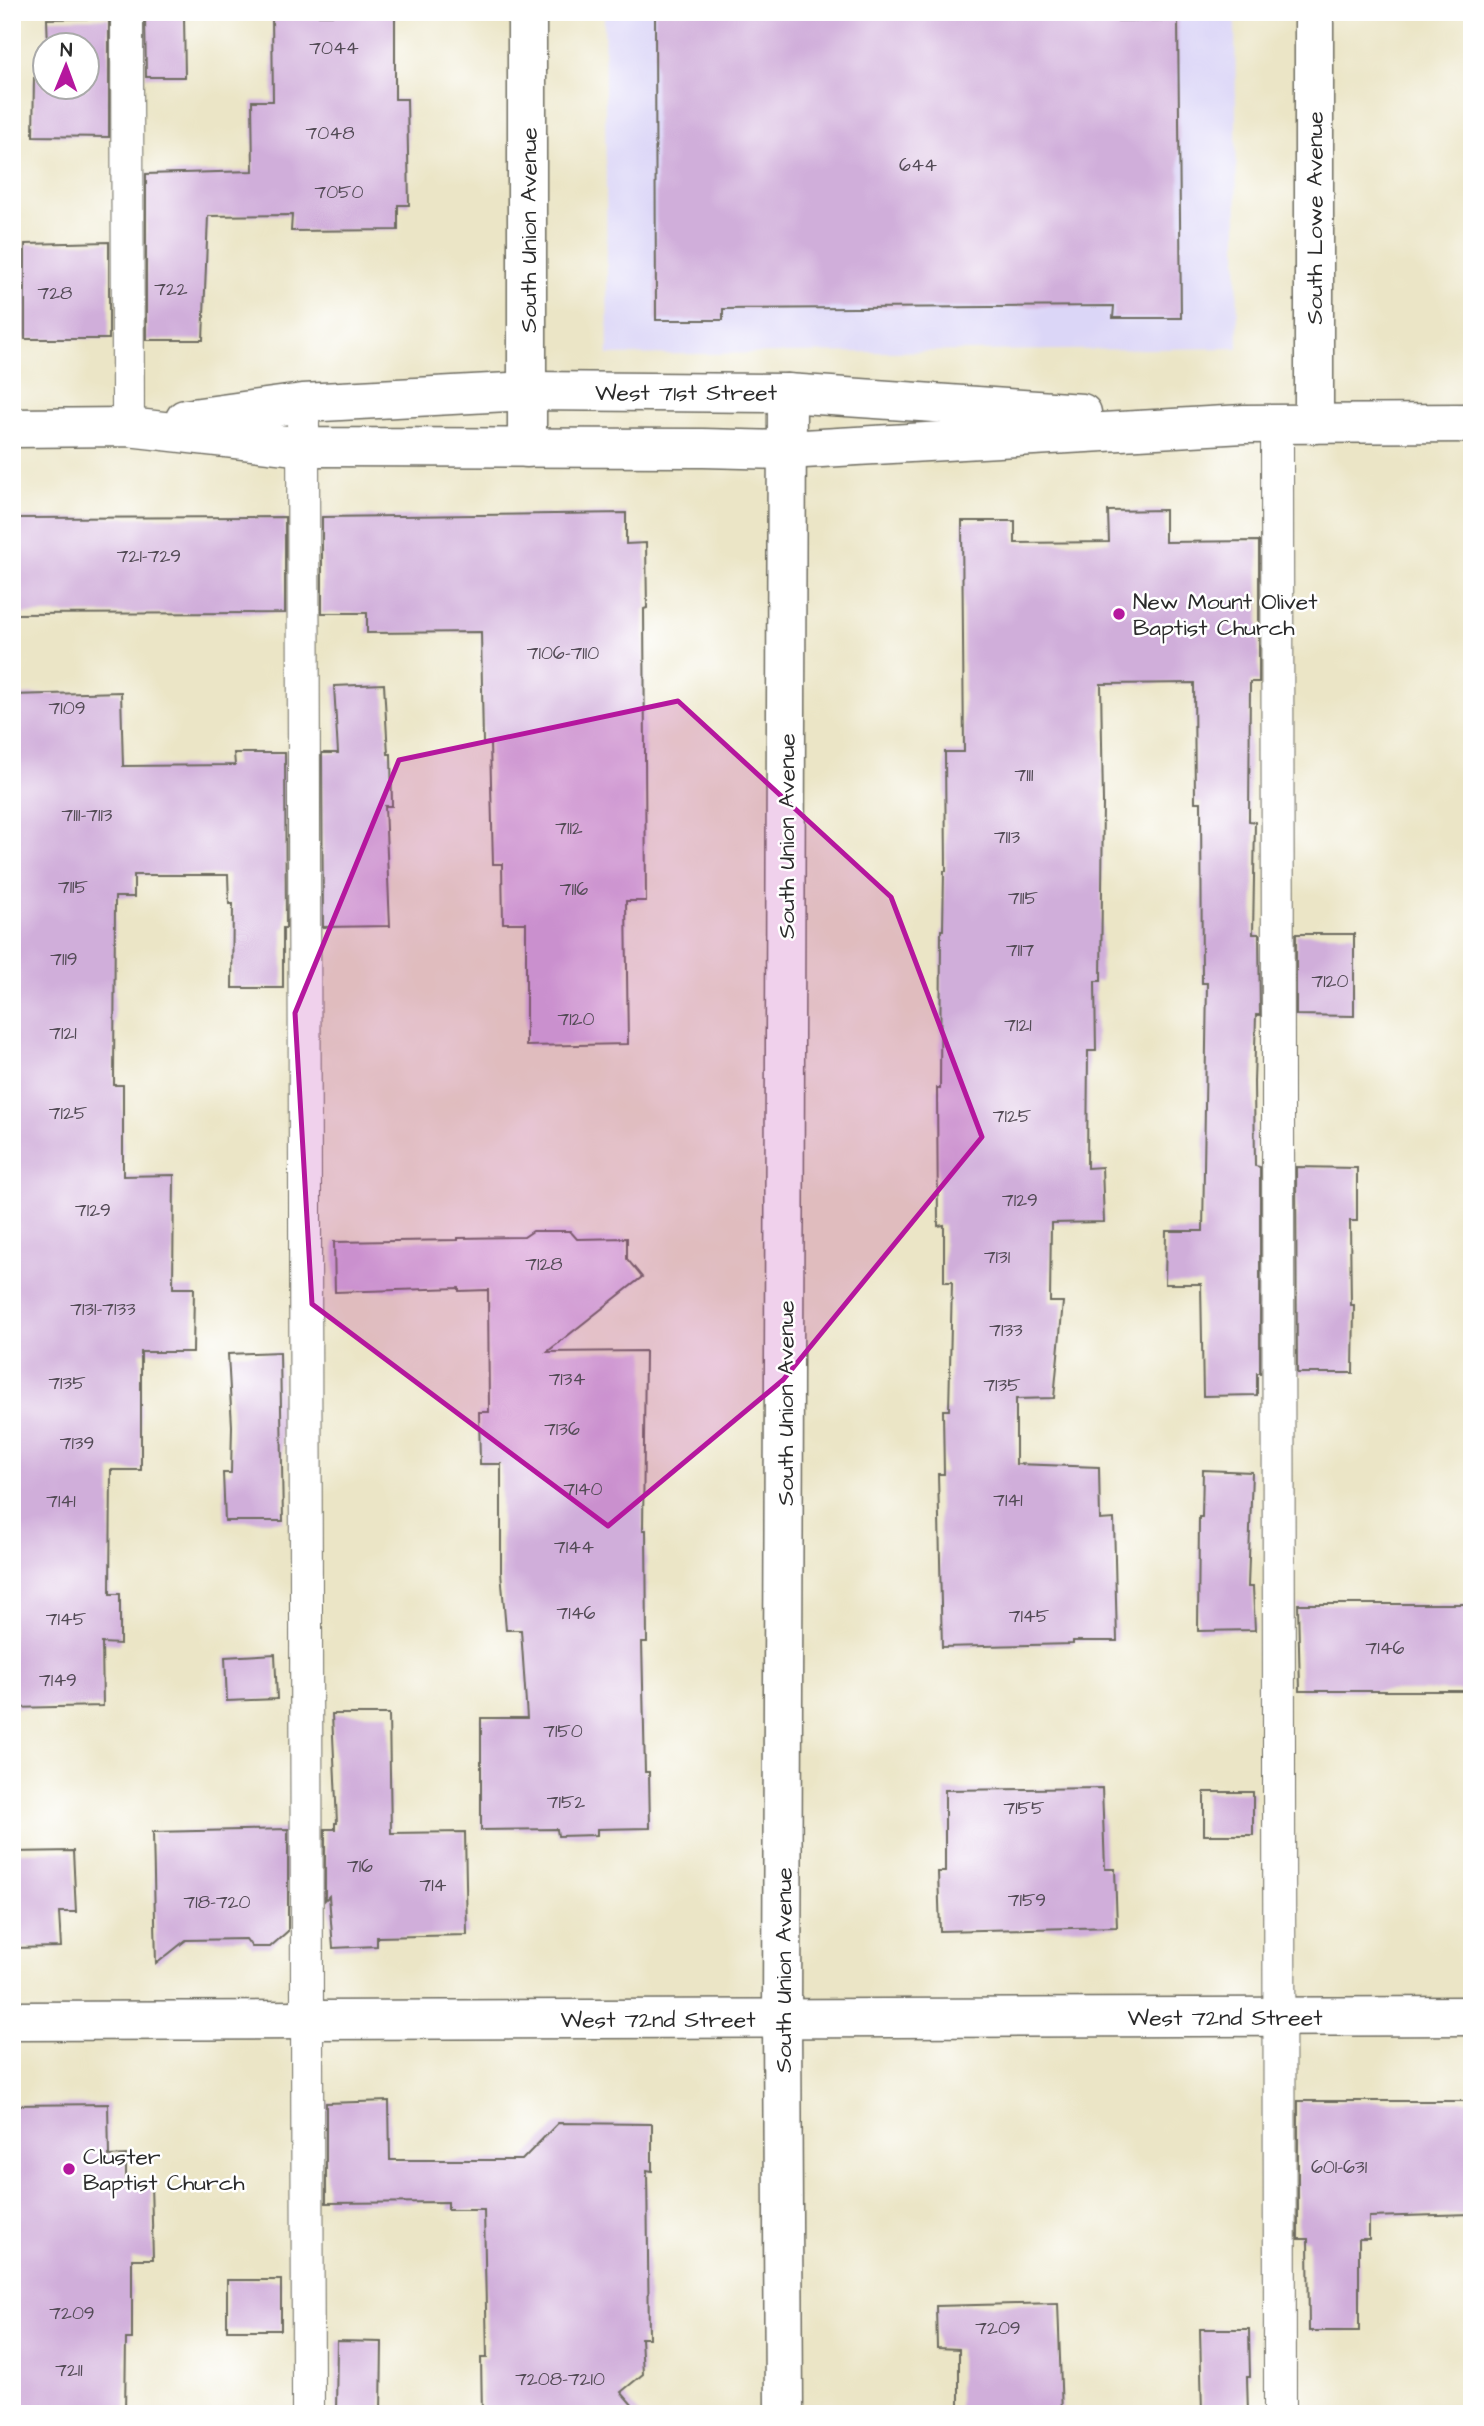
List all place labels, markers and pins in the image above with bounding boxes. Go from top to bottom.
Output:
place label: New Mount Olivet Baptist Church [1133,586,1318,644]
marker: New Mount Olivet Baptist Church [1111,606,1127,622]
place label: Cluster Baptist Church [83,2141,245,2199]
marker: Cluster Baptist Church [61,2161,77,2177]

